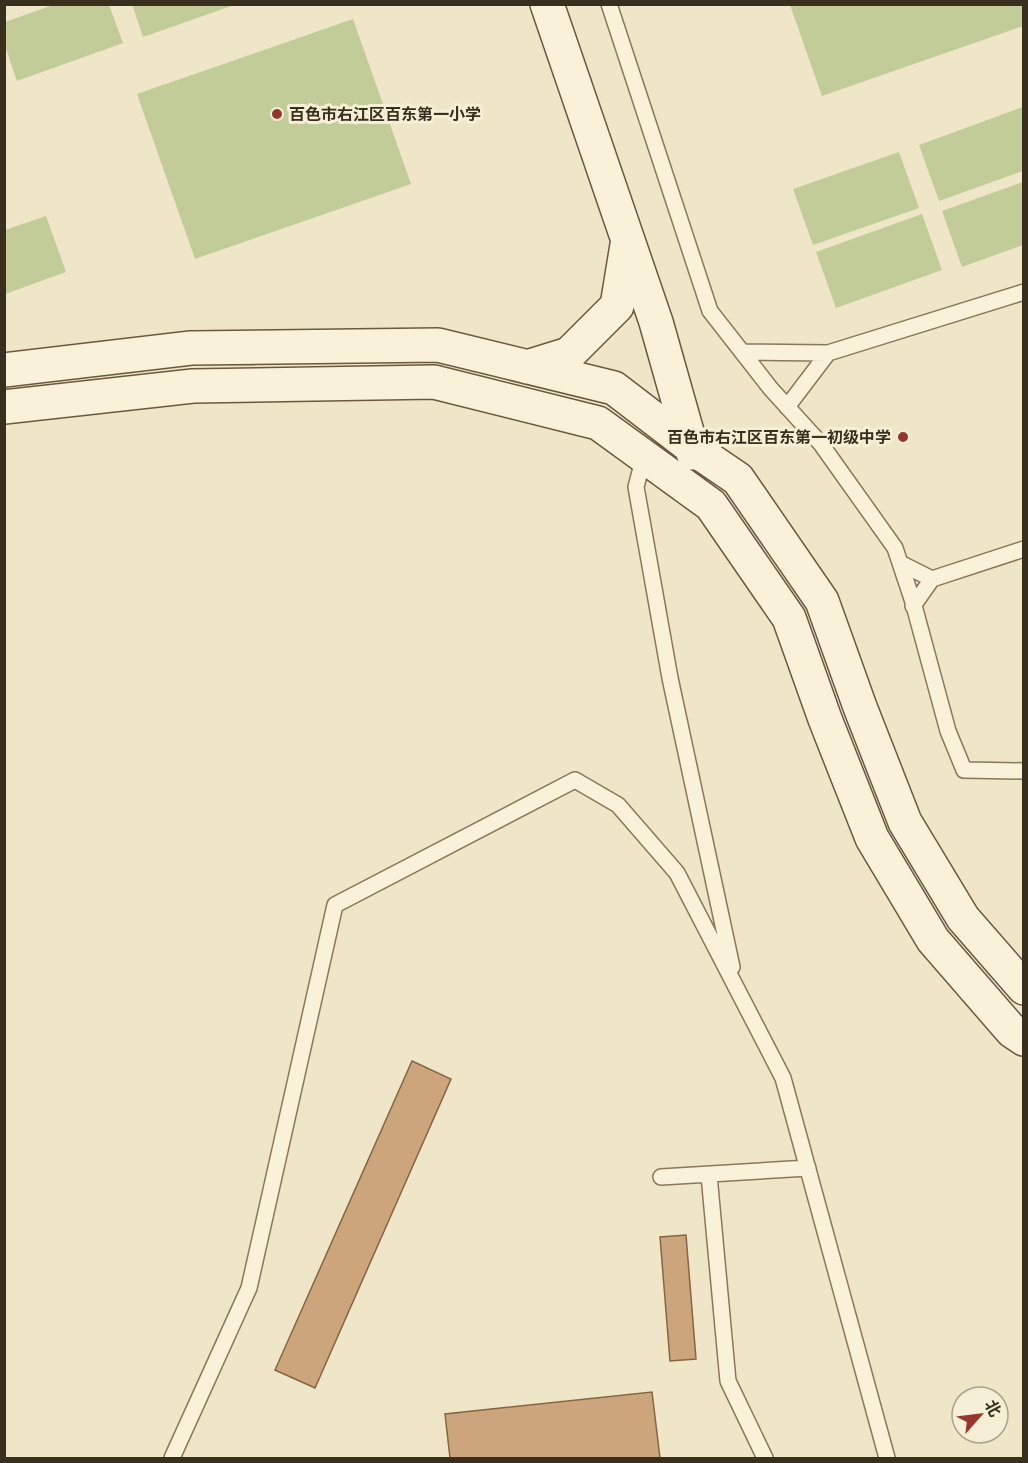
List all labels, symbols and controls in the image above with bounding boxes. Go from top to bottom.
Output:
place label: 百色市右江区百东第一小学 [289,106,481,123]
marker: 百色市右江区百东第一小学 [270,107,284,121]
place label: 百色市右江区百东第一初级中学 [667,429,891,446]
marker: 百色市右江区百东第一初级中学 [896,430,910,444]
north arrow [950,1385,1010,1445]
text: 北 [982,1397,1004,1419]

